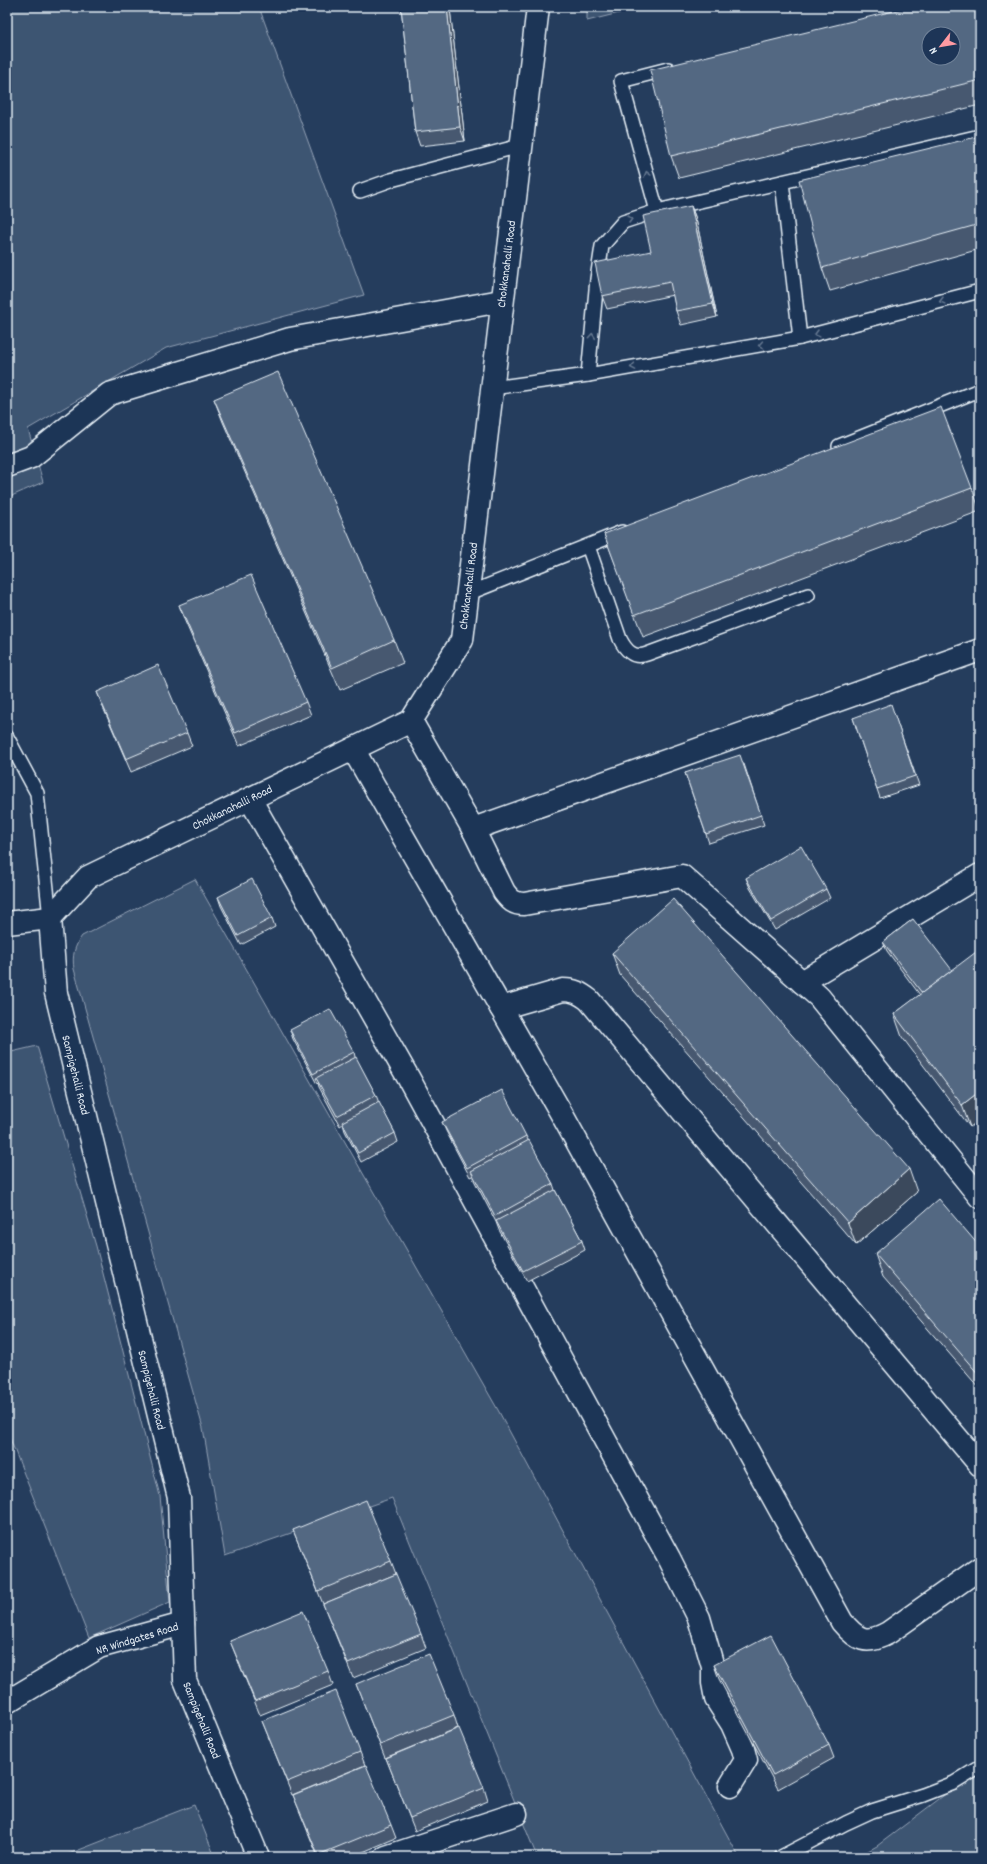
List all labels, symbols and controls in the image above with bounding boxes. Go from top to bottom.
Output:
north arrow [921,26,961,66]
text: N [926,43,942,57]
one-way arrow [643,171,652,178]
one-way arrow [626,215,633,224]
street label: Chokkanahalli Road [494,220,521,309]
one-way arrow [939,296,946,304]
one-way arrow [813,329,820,337]
one-way arrow [588,333,597,339]
one-way arrow [758,340,764,349]
one-way arrow [630,362,636,371]
street label: Chokkanahalli Road [456,542,483,631]
street label: Chokkanahalli Road [190,782,276,835]
street label: Sampigehalli Road [56,1034,93,1117]
street label: Sampigehalli Road [132,1349,169,1432]
street label: NR Windgates Road [94,1619,181,1660]
street label: Sampigehalli Road [177,1680,224,1762]

